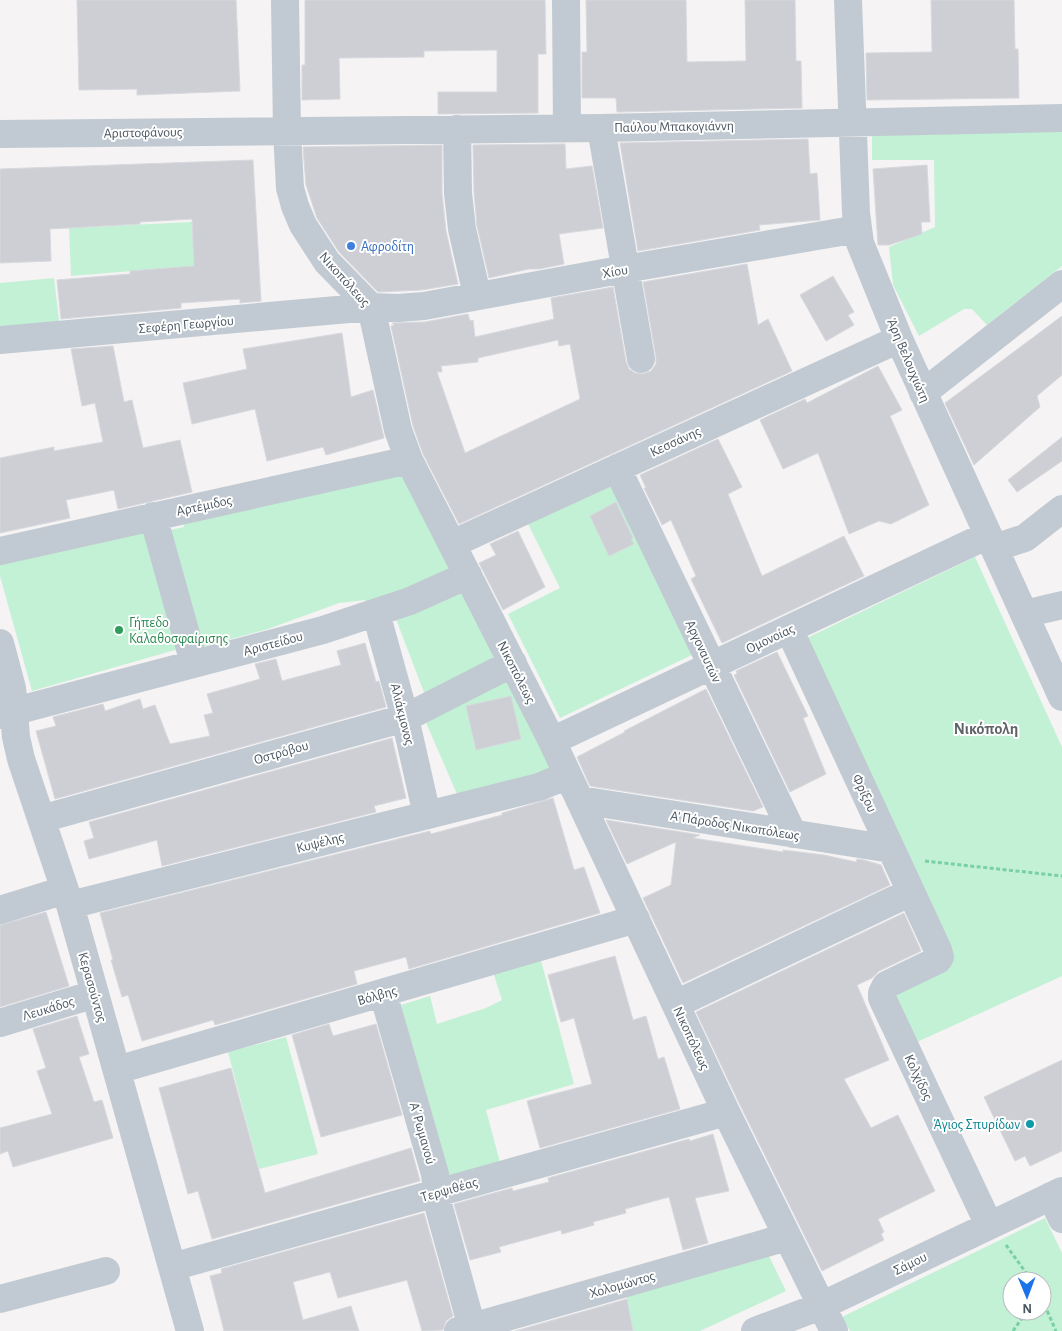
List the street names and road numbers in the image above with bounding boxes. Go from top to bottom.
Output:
street label: Παύλου Μπακογιάννη [614,119,734,135]
street label: Αριστοφάνoυς [104,125,183,141]
street label: Νικοπόλεως [316,250,373,310]
street label: Χίου [601,263,629,281]
street label: Σεφέρη Γεωργίου [138,314,234,336]
street label: Άρη Βελουχιώτη [884,316,932,405]
street label: Κεσσάνης [648,424,703,460]
street label: Αρτέμιδος [175,493,234,519]
street label: Αργοναυτών [683,618,724,685]
street label: Ομονοίας [744,621,797,656]
street label: Αριστείδου [242,629,305,659]
street label: Νικοπόλεως [494,639,538,706]
street label: Αλιάκμονος [388,682,417,747]
street label: Οστρόβου [252,739,310,767]
street label: Φρίξου [849,772,879,815]
street label: Α' Πάροδος Νικοπόλεως [669,809,801,843]
street label: Κυψέλης [295,830,346,856]
street label: Κερασούντος [75,951,109,1024]
street label: Βόλβης [356,984,399,1008]
street label: Λευκάδος [21,994,76,1023]
street label: Νικοπόλεως [670,1005,712,1073]
street label: Κολχίδος [901,1052,935,1103]
street label: Α΄ Ρωμανού [407,1101,438,1166]
street label: Τερψιθέας [419,1175,480,1205]
street label: Σάμου [892,1250,929,1278]
street label: Χολομώντος [588,1269,657,1301]

